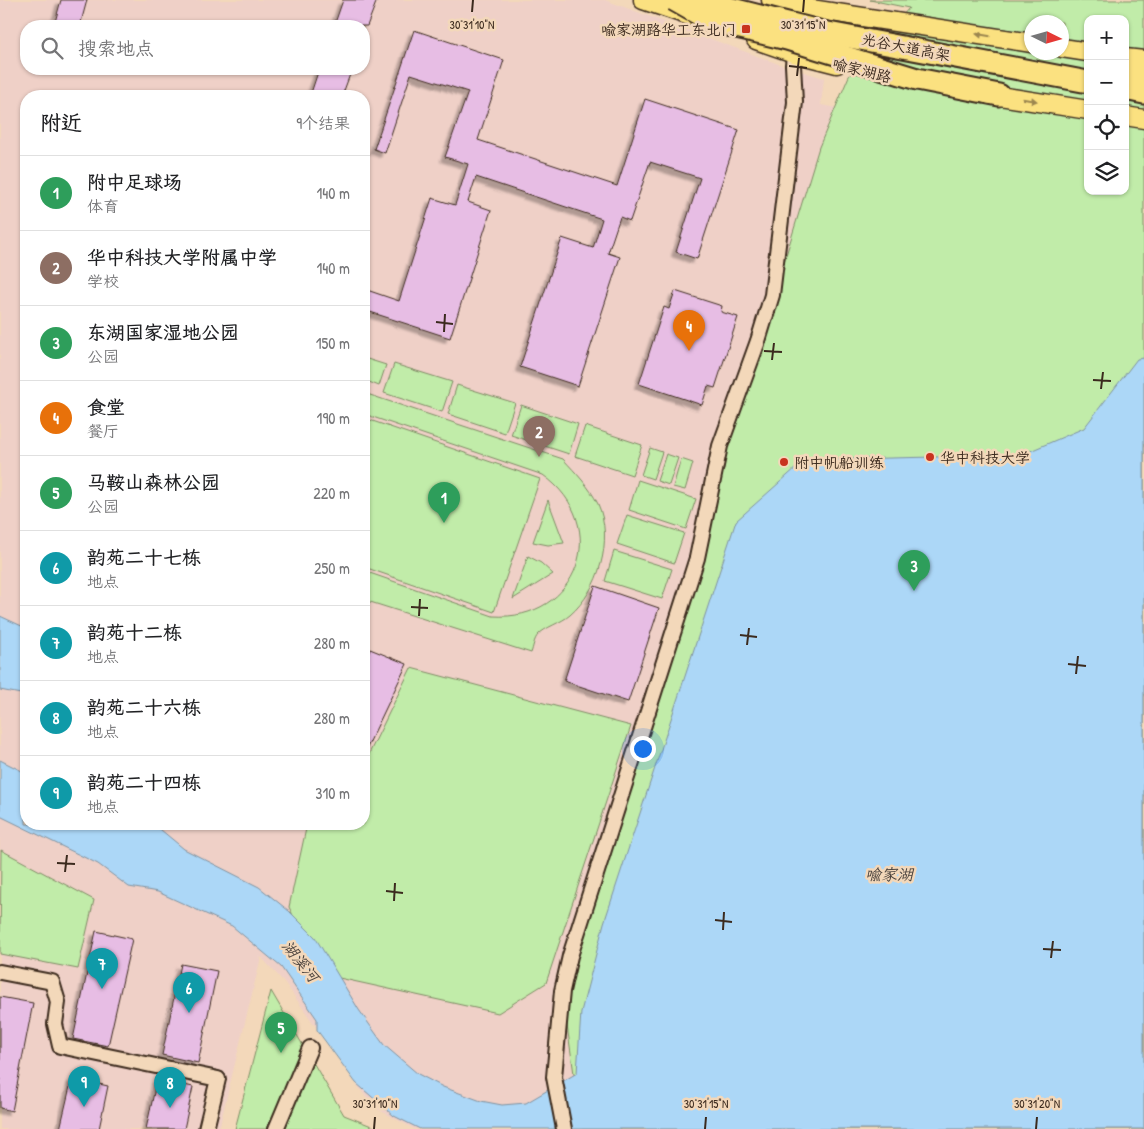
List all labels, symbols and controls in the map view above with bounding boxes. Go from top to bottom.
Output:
north arrow [1024,15,1069,60]
map controls [1084,15,1129,195]
button: + [1084,15,1129,60]
text: 30°31'10"N [450,16,495,33]
text: 30°31'15"N [781,16,825,33]
place label: 喻家湖路华工东北门 [601,19,736,40]
search box [20,20,370,75]
marker: 喻家湖路华工东北门 [740,23,752,35]
street label: 光谷大道高架 [860,28,952,66]
one-way arrow [975,31,991,39]
icon: search [38,34,66,62]
text: 搜索地点 [78,35,154,61]
street label: 喻家湖路 [830,53,894,87]
button: − [1084,60,1129,105]
one-way arrow [1022,96,1038,104]
button: locate [1084,105,1129,150]
text: 附近 [40,108,82,137]
text: 9个结果 [296,112,350,134]
button: layers [1084,150,1129,195]
text: 附中足球场 [87,169,182,195]
text: 1 [53,182,59,204]
text: 140 m [316,182,350,204]
text: 体育 [87,195,119,217]
text: 华中科技大学附属中学 [87,244,277,270]
text: 2 [52,257,60,279]
text: 140 m [316,257,350,279]
text: 学校 [87,270,119,292]
pin: 4 [673,310,705,351]
text: 东湖国家湿地公园 [87,319,239,345]
text: 3 [52,332,60,354]
text: 150 m [316,332,350,354]
text: 公园 [87,345,119,367]
text: 食堂 [87,394,125,420]
text: 4 [53,407,59,429]
text: 190 m [317,407,350,429]
pin: 2 [523,416,555,457]
text: 餐厅 [87,420,119,442]
place label: 华中科技大学 [940,447,1030,468]
marker: 华中科技大学 [924,451,936,463]
place label: 附中帆船训练 [794,452,884,473]
marker: 附中帆船训练 [778,456,790,468]
text: 马鞍山森林公园 [87,469,220,495]
text: 5 [53,482,59,504]
text: 220 m [313,482,350,504]
pin: 1 [428,482,460,523]
text: 公园 [87,495,119,517]
text: 韵苑二十七栋 [87,544,201,570]
pin: 3 [898,550,930,591]
text: 6 [53,557,59,579]
text: 250 m [314,557,350,579]
text: 地点 [87,570,119,592]
text: 韵苑十二栋 [87,619,182,645]
text: 7 [52,632,60,654]
text: 280 m [314,632,350,654]
text: 地点 [87,645,119,667]
text: 韵苑二十六栋 [87,694,201,720]
text: 8 [53,707,59,729]
text: 280 m [314,707,350,729]
text: 地点 [87,720,119,742]
your location [630,736,656,762]
text: 韵苑二十四栋 [87,769,201,795]
text: 9 [53,782,59,804]
text: 310 m [315,782,350,804]
text: 地点 [87,795,119,817]
water label: 喻家湖 [865,863,915,885]
water label: 湖溪河 [277,935,327,989]
pin: 7 [86,948,118,989]
pin: 6 [173,972,205,1013]
pin: 5 [265,1012,297,1053]
pin: 9 [68,1066,100,1107]
pin: 8 [154,1067,186,1108]
text: 30°31'10"N [353,1095,398,1112]
text: 30°31'15"N [684,1095,728,1112]
text: 30°31'20"N [1014,1095,1060,1112]

